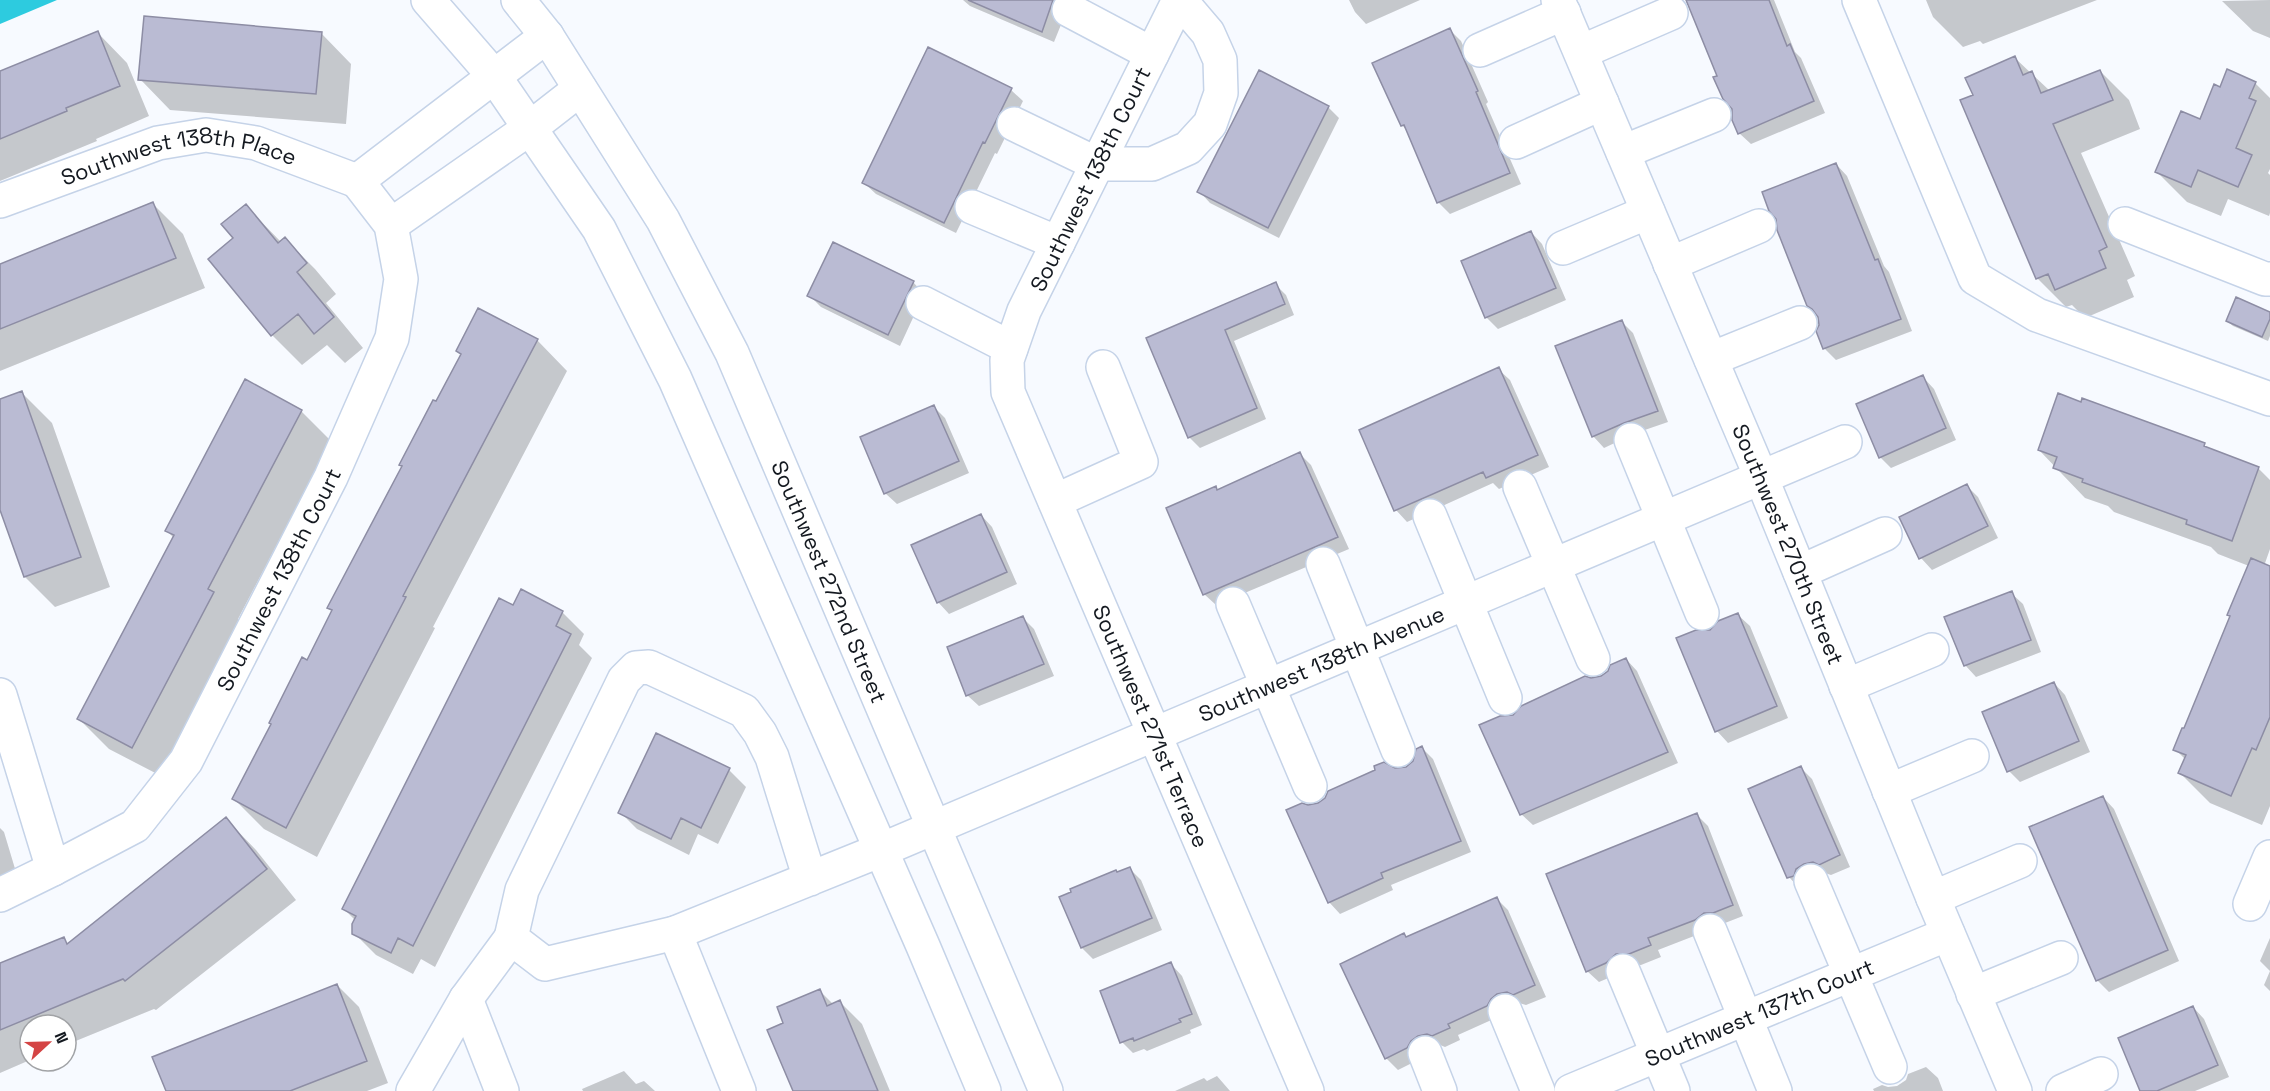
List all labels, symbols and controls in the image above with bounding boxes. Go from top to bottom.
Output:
street label: Southwest 138th Court [1023,62,1157,296]
street label: Southwest 138th Place [57,120,301,191]
street label: Southwest 270th Street [1726,420,1850,669]
street label: Southwest 272nd Street [765,456,893,707]
street label: Southwest 138th Court [210,464,347,696]
street label: Southwest 138th Avenue [1194,599,1449,728]
street label: Southwest 271st Terrace [1087,601,1215,852]
street label: Southwest 137th Court [1641,952,1878,1073]
north arrow [18,1013,78,1073]
text: N [50,1029,73,1046]

